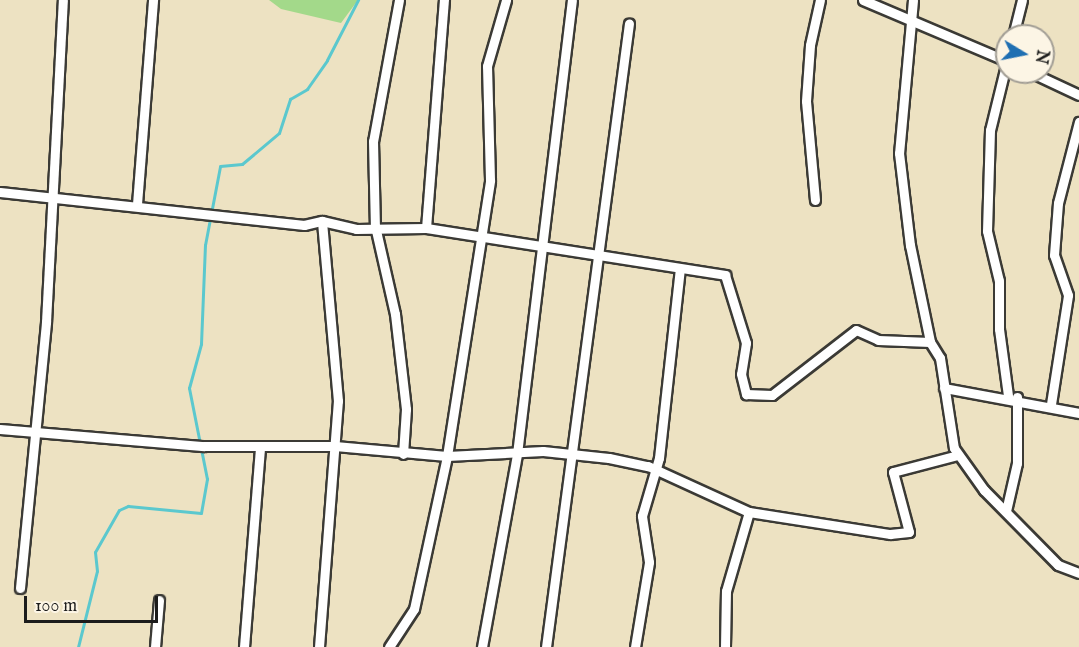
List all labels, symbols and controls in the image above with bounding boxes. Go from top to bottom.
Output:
north arrow [995,24,1055,84]
text: N [1030,48,1052,65]
scale bar [27,584,160,622]
text: 100 m [35,595,77,618]

